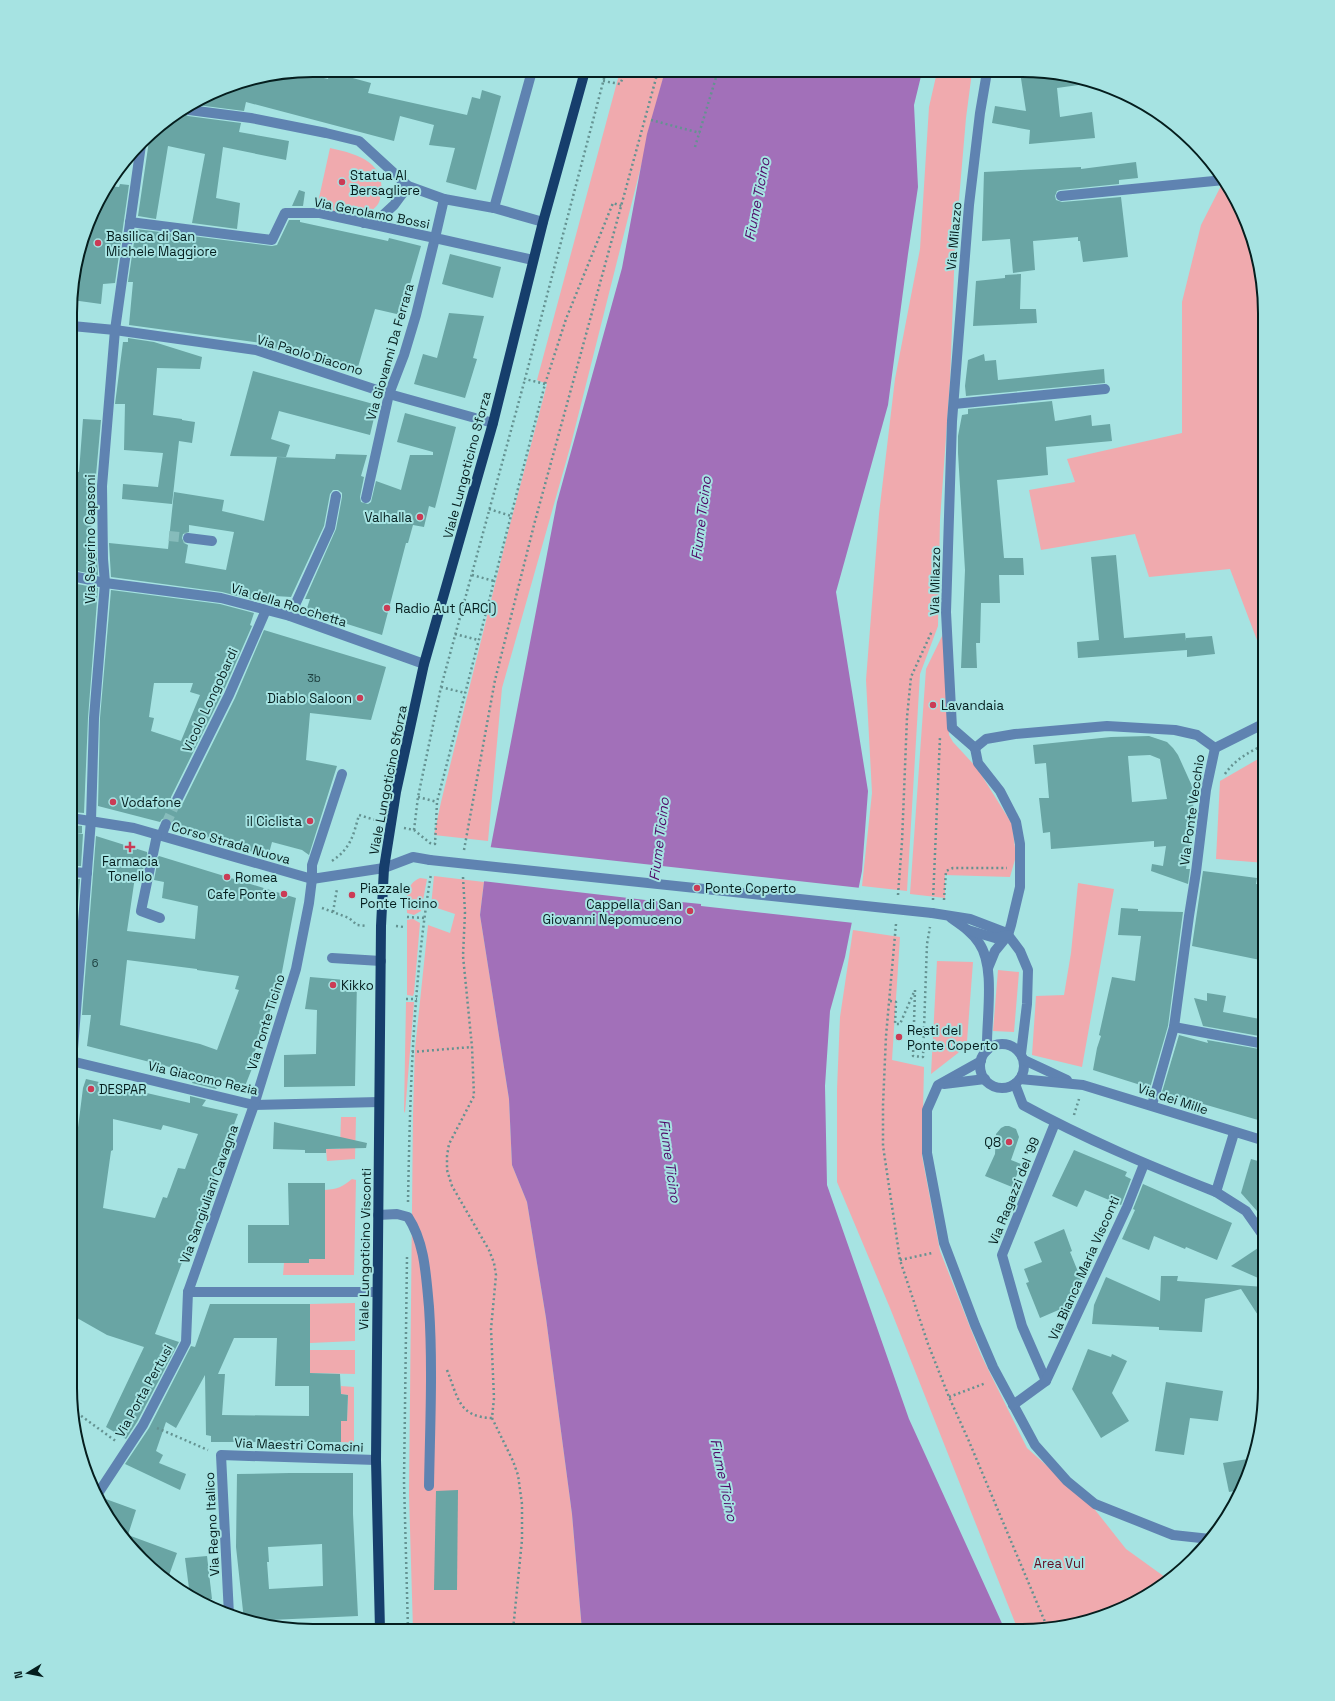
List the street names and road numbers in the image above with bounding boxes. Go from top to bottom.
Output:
street label: Via Gerolamo Bossi [313,193,431,233]
street label: Via Milazzo [943,201,965,271]
street label: Via Giovanni Da Ferrara [362,281,418,422]
street label: Via Paolo Diacono [255,331,365,379]
street label: Viale Lungoticino Sforza [439,389,495,541]
street label: Via Severino Capsoni [82,474,99,604]
street label: Via Milazzo [926,547,944,615]
street label: Via della Rocchetta [229,579,350,631]
street label: Vicolo Longobardi [178,645,242,755]
street label: Viale Lungoticino Sforza [365,703,411,856]
street label: Via Ponte Vecchio [1176,753,1208,867]
street label: Corso Strada Nuova [169,818,293,868]
street label: Via Ponte Ticino [243,972,289,1072]
street label: Via Giacomo Rezia [146,1057,260,1099]
street label: Via dei Mille [1136,1080,1210,1118]
street label: Via Sangiuliani Cavagna [176,1122,242,1266]
street label: Via Ragazzi del '99 [985,1134,1043,1248]
street label: Viale Lungoticino Visconti [355,1168,375,1330]
street label: Via Bianca Maria Visconti [1044,1193,1124,1343]
street label: Via Porta Pertusi [111,1342,177,1440]
street label: Via Maestri Comacini [234,1434,364,1456]
street label: Via Regno Italico [201,1471,223,1577]

